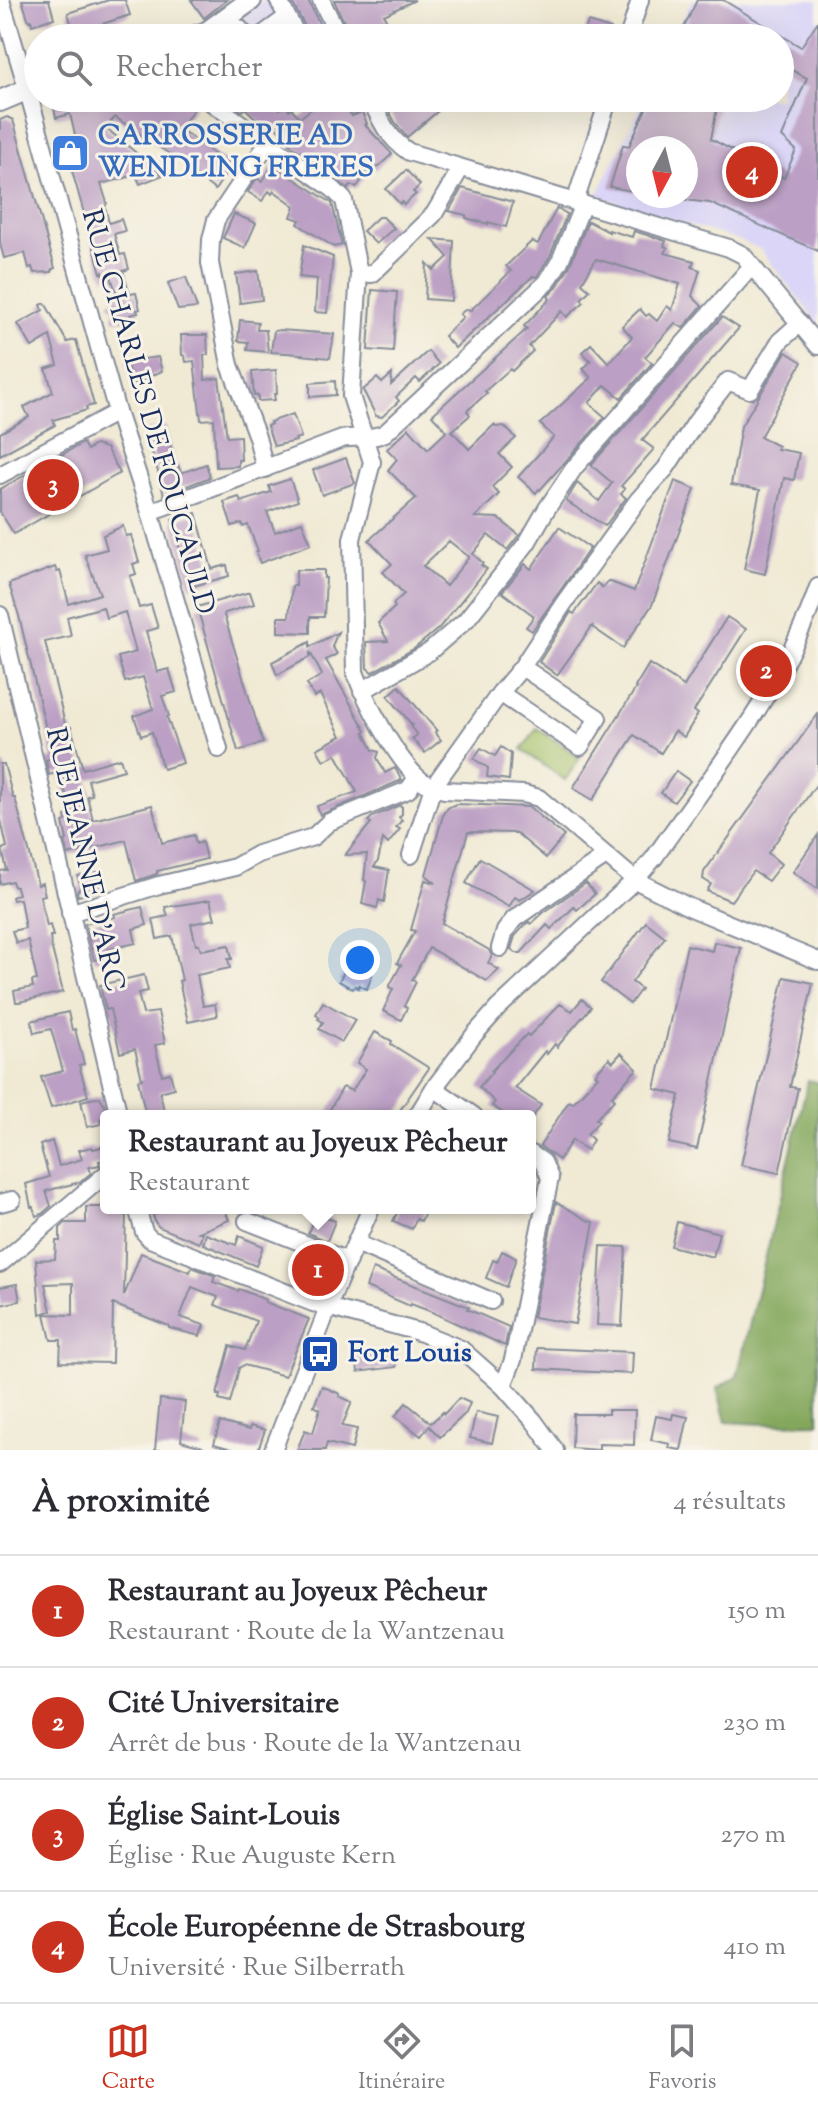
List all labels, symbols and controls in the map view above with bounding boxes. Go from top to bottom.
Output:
search box [24,24,794,112]
icon: search [52,46,96,90]
text: Rechercher [116,47,263,90]
place label: CARROSSERIE AD WENDLING FRERES [98,117,374,189]
shop icon: CARROSSERIE AD WENDLING FRERES [49,132,91,174]
north arrow [626,136,698,208]
pin: 4 [726,142,778,202]
street label: RUE CHARLES DE FOUCAULD [70,205,224,619]
pin: 3 [27,455,79,515]
pin: 2 [740,641,792,701]
street label: RUE JEANNE D'ARC [34,724,134,996]
your location [340,940,380,980]
popup [100,1110,536,1214]
text: Restaurant au Joyeux Pêcheur [128,1122,508,1165]
text: Restaurant [128,1165,250,1202]
pin: 1 [292,1240,344,1300]
bus stop icon: Fort Louis [299,1333,341,1375]
place label: Fort Louis [348,1334,472,1374]
text: À proximité [32,1478,210,1527]
text: 4 résultats [674,1484,786,1521]
text: Restaurant au Joyeux Pêcheur [108,1571,487,1614]
text: 1 [54,1593,62,1630]
text: 150 m [727,1593,786,1630]
text: Restaurant · Route de la Wantzenau [108,1614,505,1651]
text: Cité Universitaire [108,1683,339,1726]
text: 2 [52,1705,64,1742]
text: 230 m [723,1705,786,1742]
text: Arrêt de bus · Route de la Wantzenau [108,1726,521,1763]
text: Église Saint-Louis [108,1795,340,1838]
text: 3 [53,1817,63,1854]
text: 270 m [721,1817,786,1854]
text: Église · Rue Auguste Kern [108,1838,396,1875]
text: École Européenne de Strasbourg [108,1907,525,1950]
text: 4 [51,1929,65,1966]
text: 410 m [724,1929,786,1966]
text: Université · Rue Silberrath [108,1950,405,1987]
tab: Carte [102,2019,155,2099]
tab: Itinéraire [358,2019,445,2099]
tab: Favoris [649,2019,716,2099]

